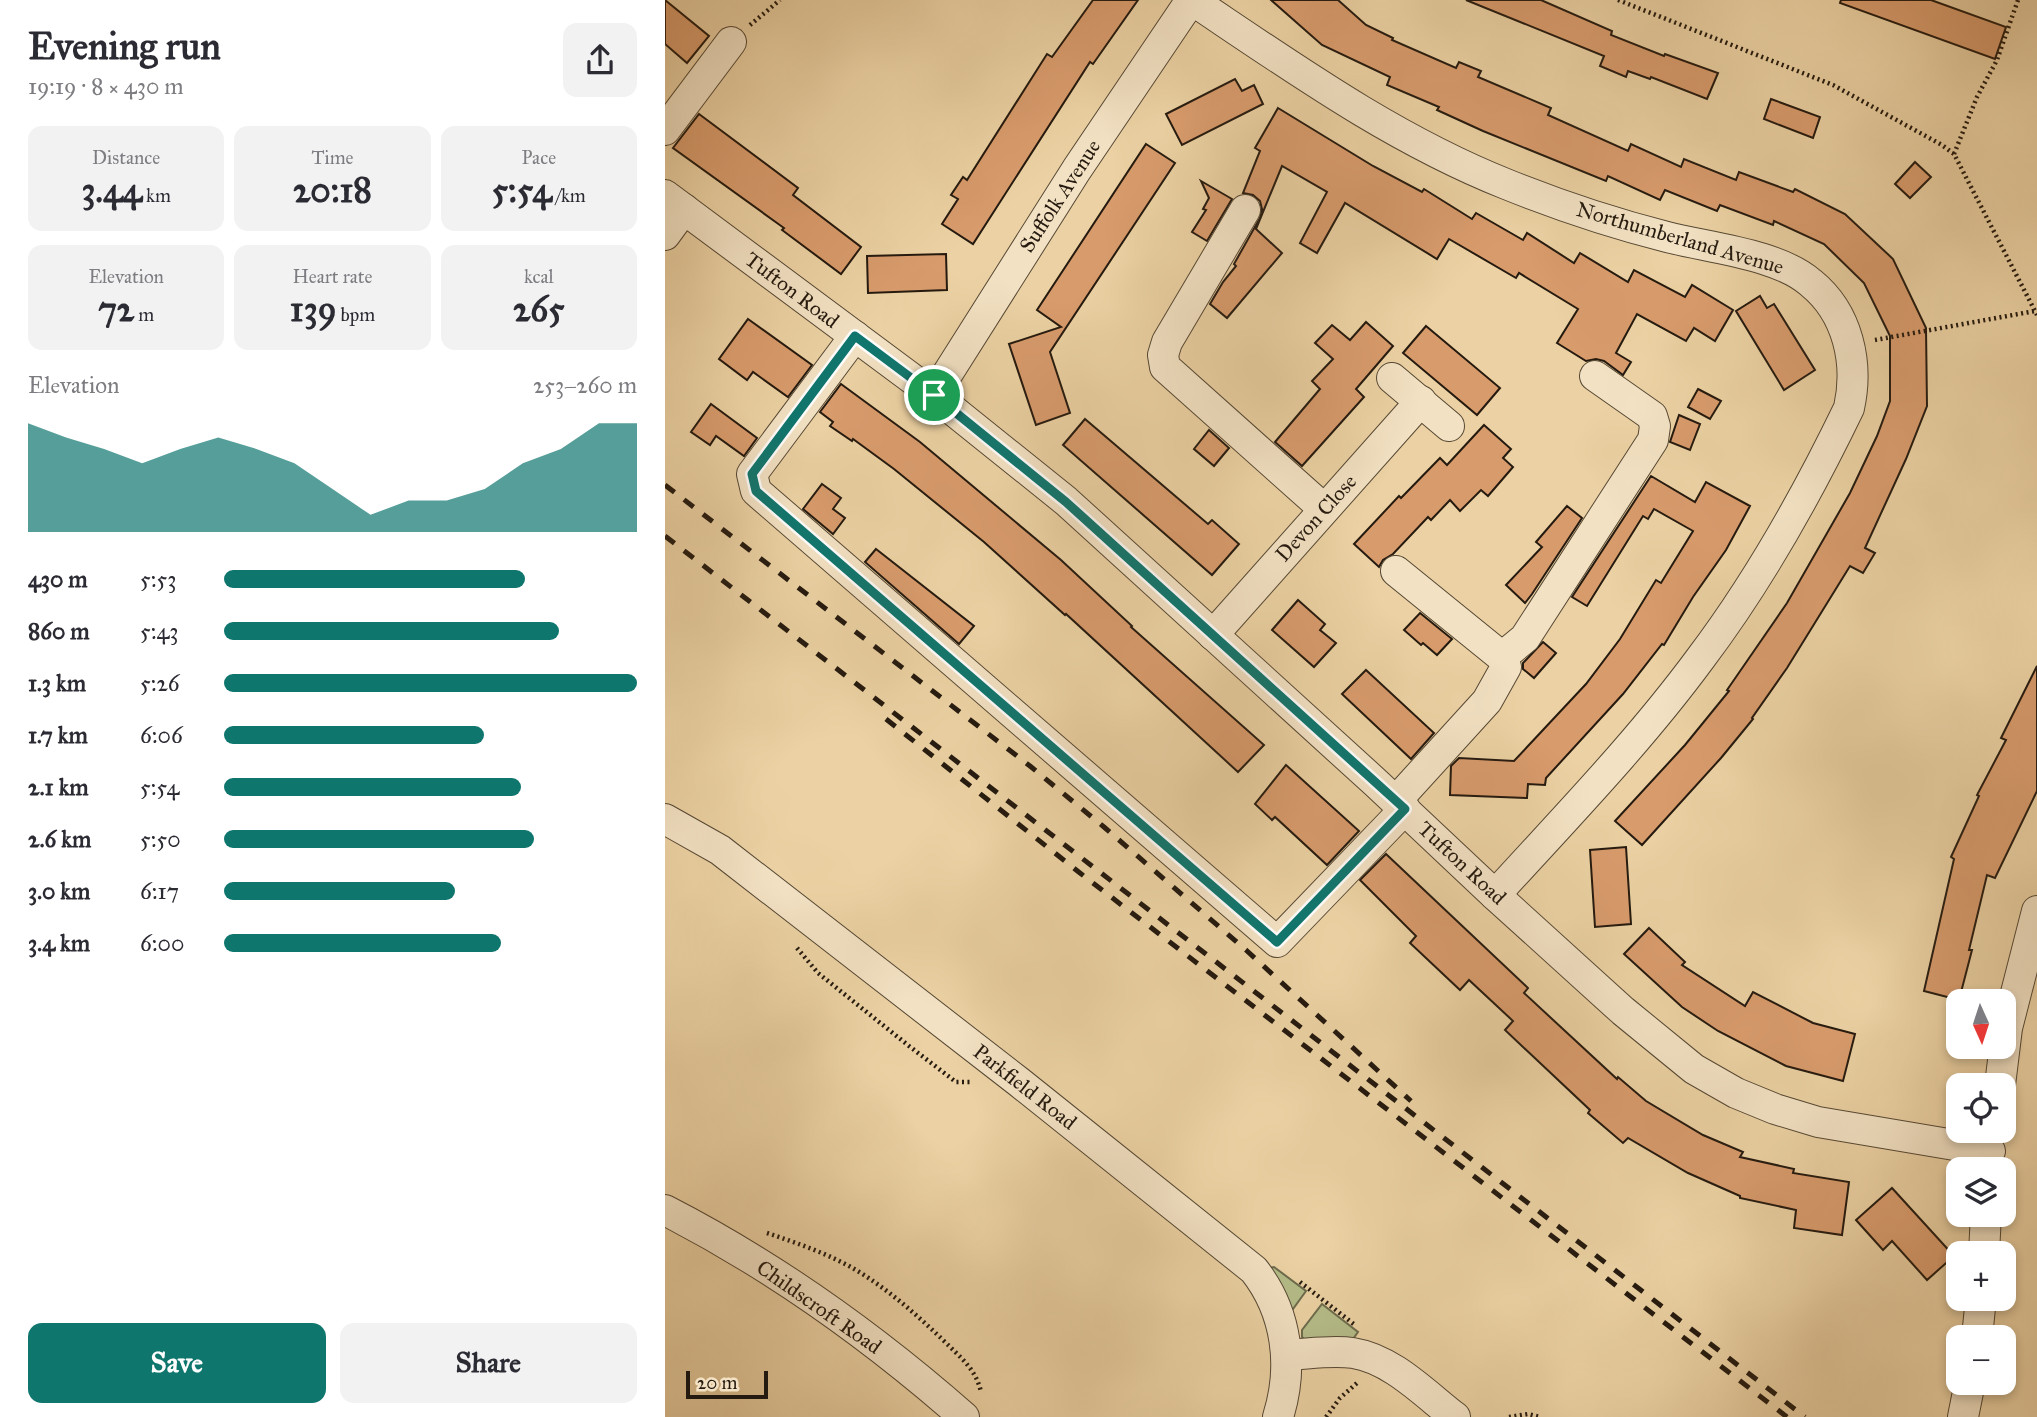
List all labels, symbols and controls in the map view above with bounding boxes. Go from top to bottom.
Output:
text: Evening run [28,23,221,69]
button: share [563,23,637,97]
text: 19:19 · 8 × 430 m [28,72,184,100]
street label: Suffolk Avenue [1014,134,1106,257]
text: Distance [92,146,160,169]
text: Time [311,146,354,169]
text: Pace [522,146,556,169]
text: 3.44 [81,169,142,212]
text: 20:18 [293,169,372,212]
text: 5:54 [492,169,552,212]
text: km [142,184,171,207]
text: /km [552,184,586,207]
street label: Northumberland Avenue [1573,196,1787,280]
street label: Tufton Road [740,246,845,334]
text: Elevation [88,265,164,288]
text: Heart rate [293,265,372,288]
text: kcal [524,265,554,288]
text: 72 [98,288,134,331]
text: 139 [290,288,336,331]
text: 265 [513,288,565,331]
text: m [134,303,154,326]
text: bpm [336,303,375,326]
pin [904,365,964,425]
text: Elevation [28,371,119,399]
text: 253–260 m [533,371,637,399]
icon: arrive [915,376,953,414]
street label: Devon Close [1270,469,1362,567]
text: 430 m [28,565,88,593]
text: 5:53 [140,565,176,593]
text: 860 m [28,617,90,645]
text: 5:43 [140,617,179,645]
text: 1.3 km [28,669,86,697]
text: 5:26 [140,669,180,697]
text: 1.7 km [28,721,88,749]
text: 6:06 [140,721,183,749]
text: 2.1 km [28,773,89,801]
text: 5:54 [140,773,179,801]
street label: Tufton Road [1412,816,1512,911]
text: 2.6 km [28,825,91,853]
text: 5:50 [140,825,181,853]
text: 3.0 km [28,877,90,905]
text: 6:17 [140,877,179,905]
text: 3.4 km [28,929,90,957]
text: 6:00 [140,929,184,957]
north arrow [1946,989,2016,1059]
map controls [1946,989,2016,1395]
street label: Parkfield Road [968,1038,1082,1136]
button: locate [1946,1073,2016,1143]
button: layers [1946,1157,2016,1227]
button: + [1946,1241,2016,1311]
street label: Childscroft Road [751,1254,887,1360]
button: Save [28,1323,326,1403]
button: Share [340,1323,637,1403]
button: − [1946,1325,2016,1395]
scale bar [686,1368,768,1400]
text: 20 m [697,1371,738,1394]

